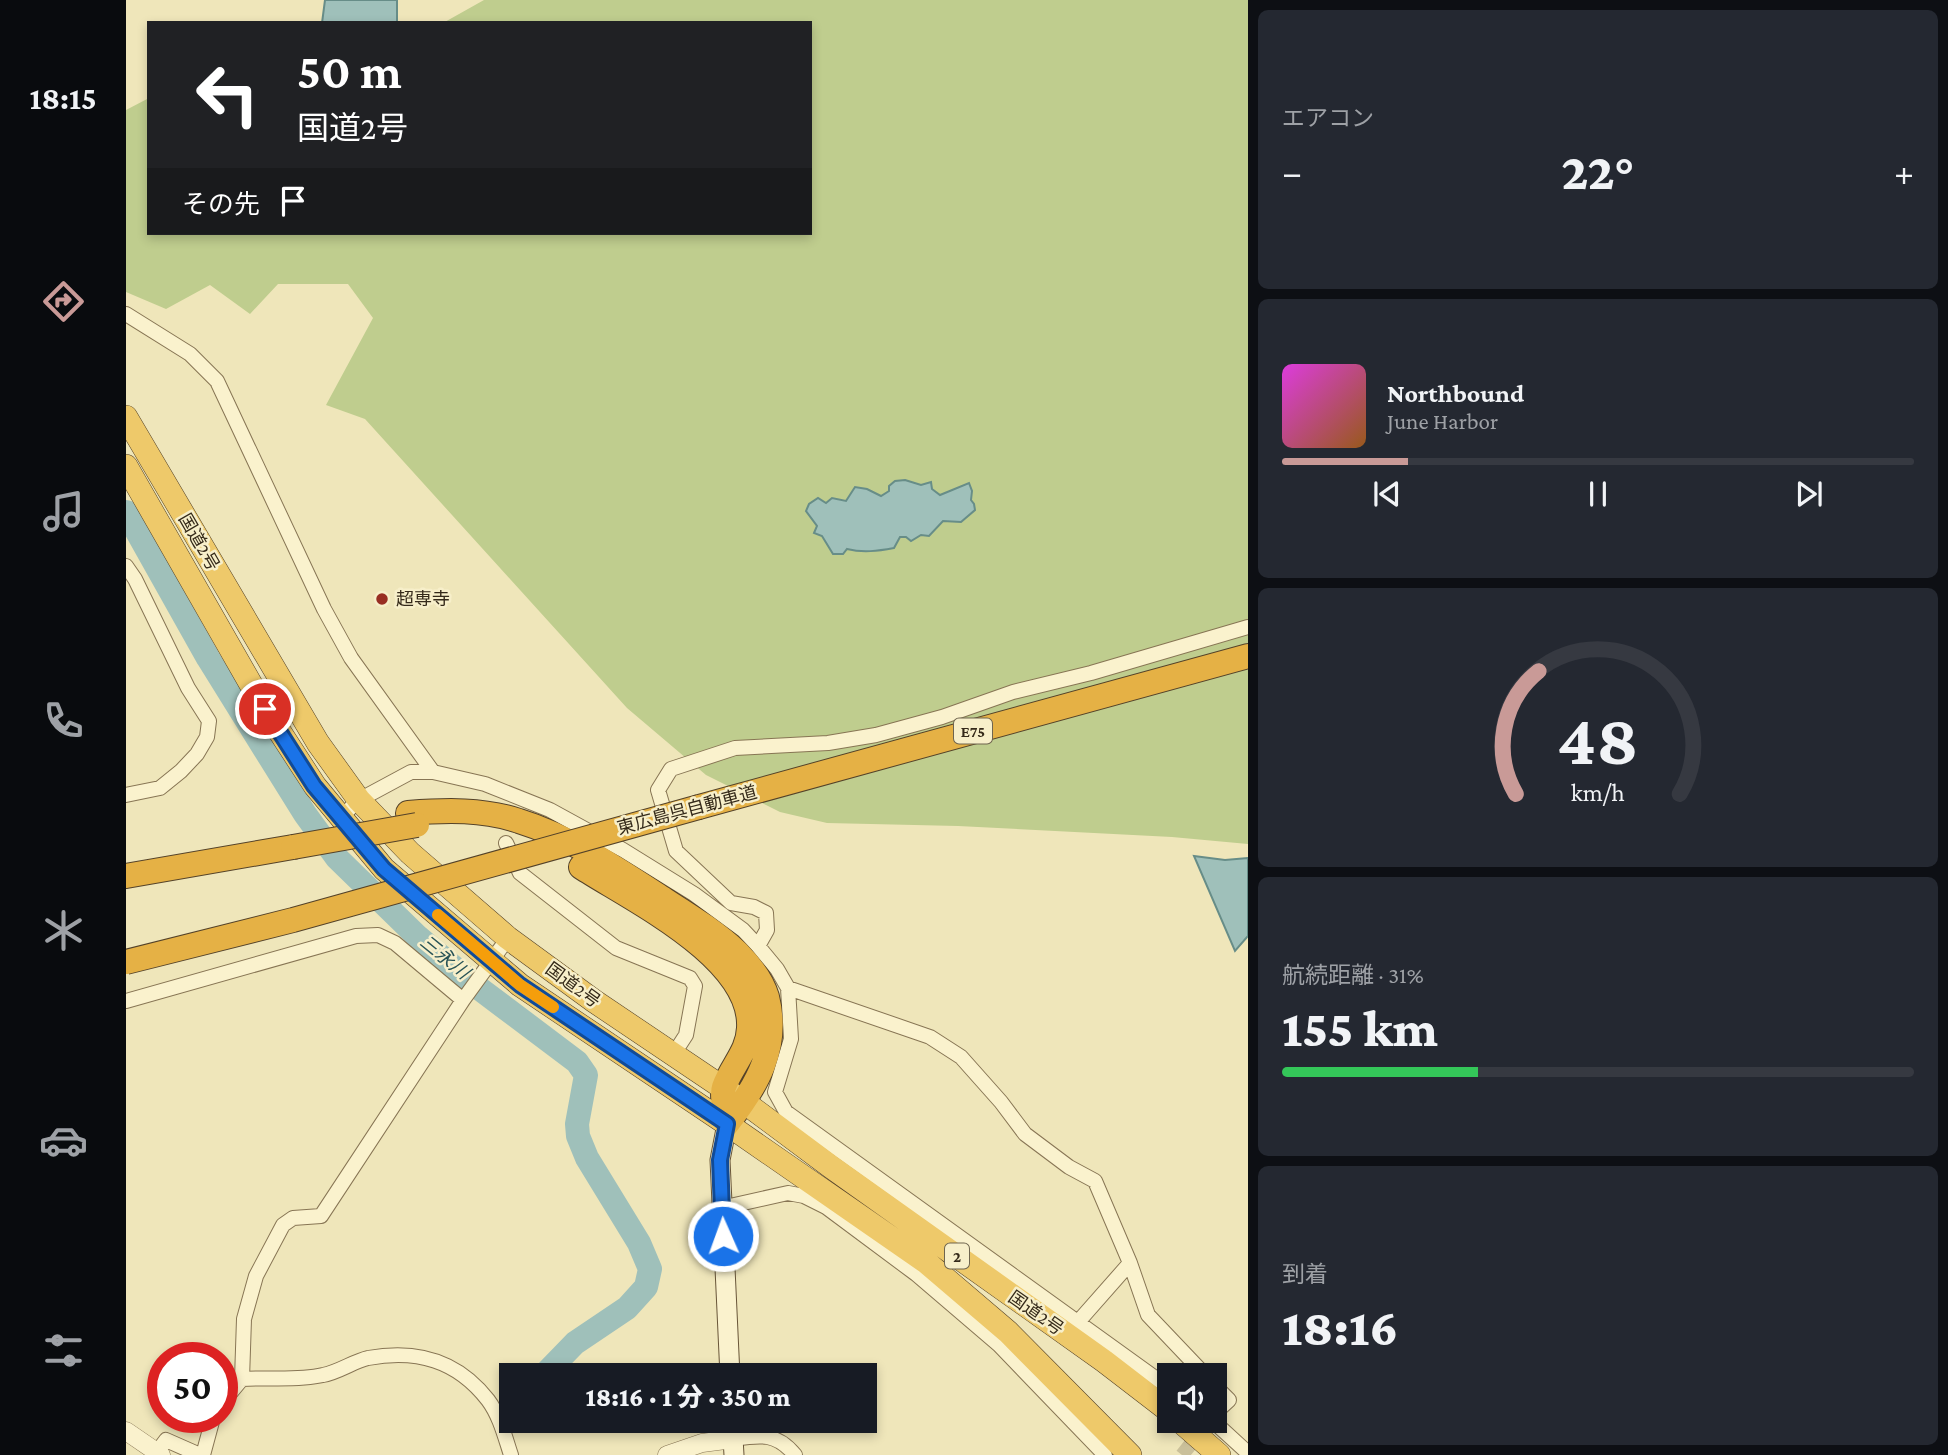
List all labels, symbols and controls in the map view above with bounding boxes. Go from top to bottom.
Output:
text: 50 m [297,44,402,99]
icon: left [182,49,273,140]
text: 18:15 [29,80,97,116]
text: エアコン [1282,105,1374,131]
text: 国道2号 [297,110,408,146]
text: 22° [1561,142,1635,200]
text: − [1282,151,1302,193]
text: + [1894,151,1914,193]
icon: arrive [274,182,312,220]
text: その先 [182,190,260,219]
icon: directions [39,277,88,326]
text: Northbound [1387,379,1524,408]
text: June Harbor [1387,408,1498,434]
icon: previous [1368,475,1406,513]
icon: pause [1579,475,1617,513]
icon: next [1790,475,1828,513]
icon: music [39,487,88,536]
street label: 国道2号 [175,510,223,574]
place label: 超専寺 [396,589,450,609]
marker: 超専寺 [374,591,390,607]
pin [235,679,295,739]
icon: arrive [246,690,284,728]
icon: phone [39,696,88,745]
text: 48 [1557,699,1639,780]
road number: E75 [954,718,992,744]
text: km/h [1571,778,1625,805]
street label: 東広島呉自動車道 [615,782,759,838]
icon: climate [39,906,88,955]
water label: 三永川 [416,931,475,984]
street label: 国道2号 [542,959,604,1011]
text: 航続距離 · 31% [1282,962,1424,988]
text: 155 km [1282,999,1438,1057]
icon: car [39,1116,88,1165]
position arrow [686,1199,760,1273]
road number: 2 [945,1244,969,1268]
text: 到着 [1282,1261,1328,1287]
street label: 国道2号 [1005,1287,1067,1339]
text: 18:16 [1282,1298,1398,1356]
icon: filters [39,1326,88,1375]
speed limit sign: 50 [147,1342,238,1433]
map controls [1157,1363,1227,1433]
button: sound [1157,1363,1227,1433]
text: 18:16 · 1 分 · 350 m [585,1383,791,1412]

